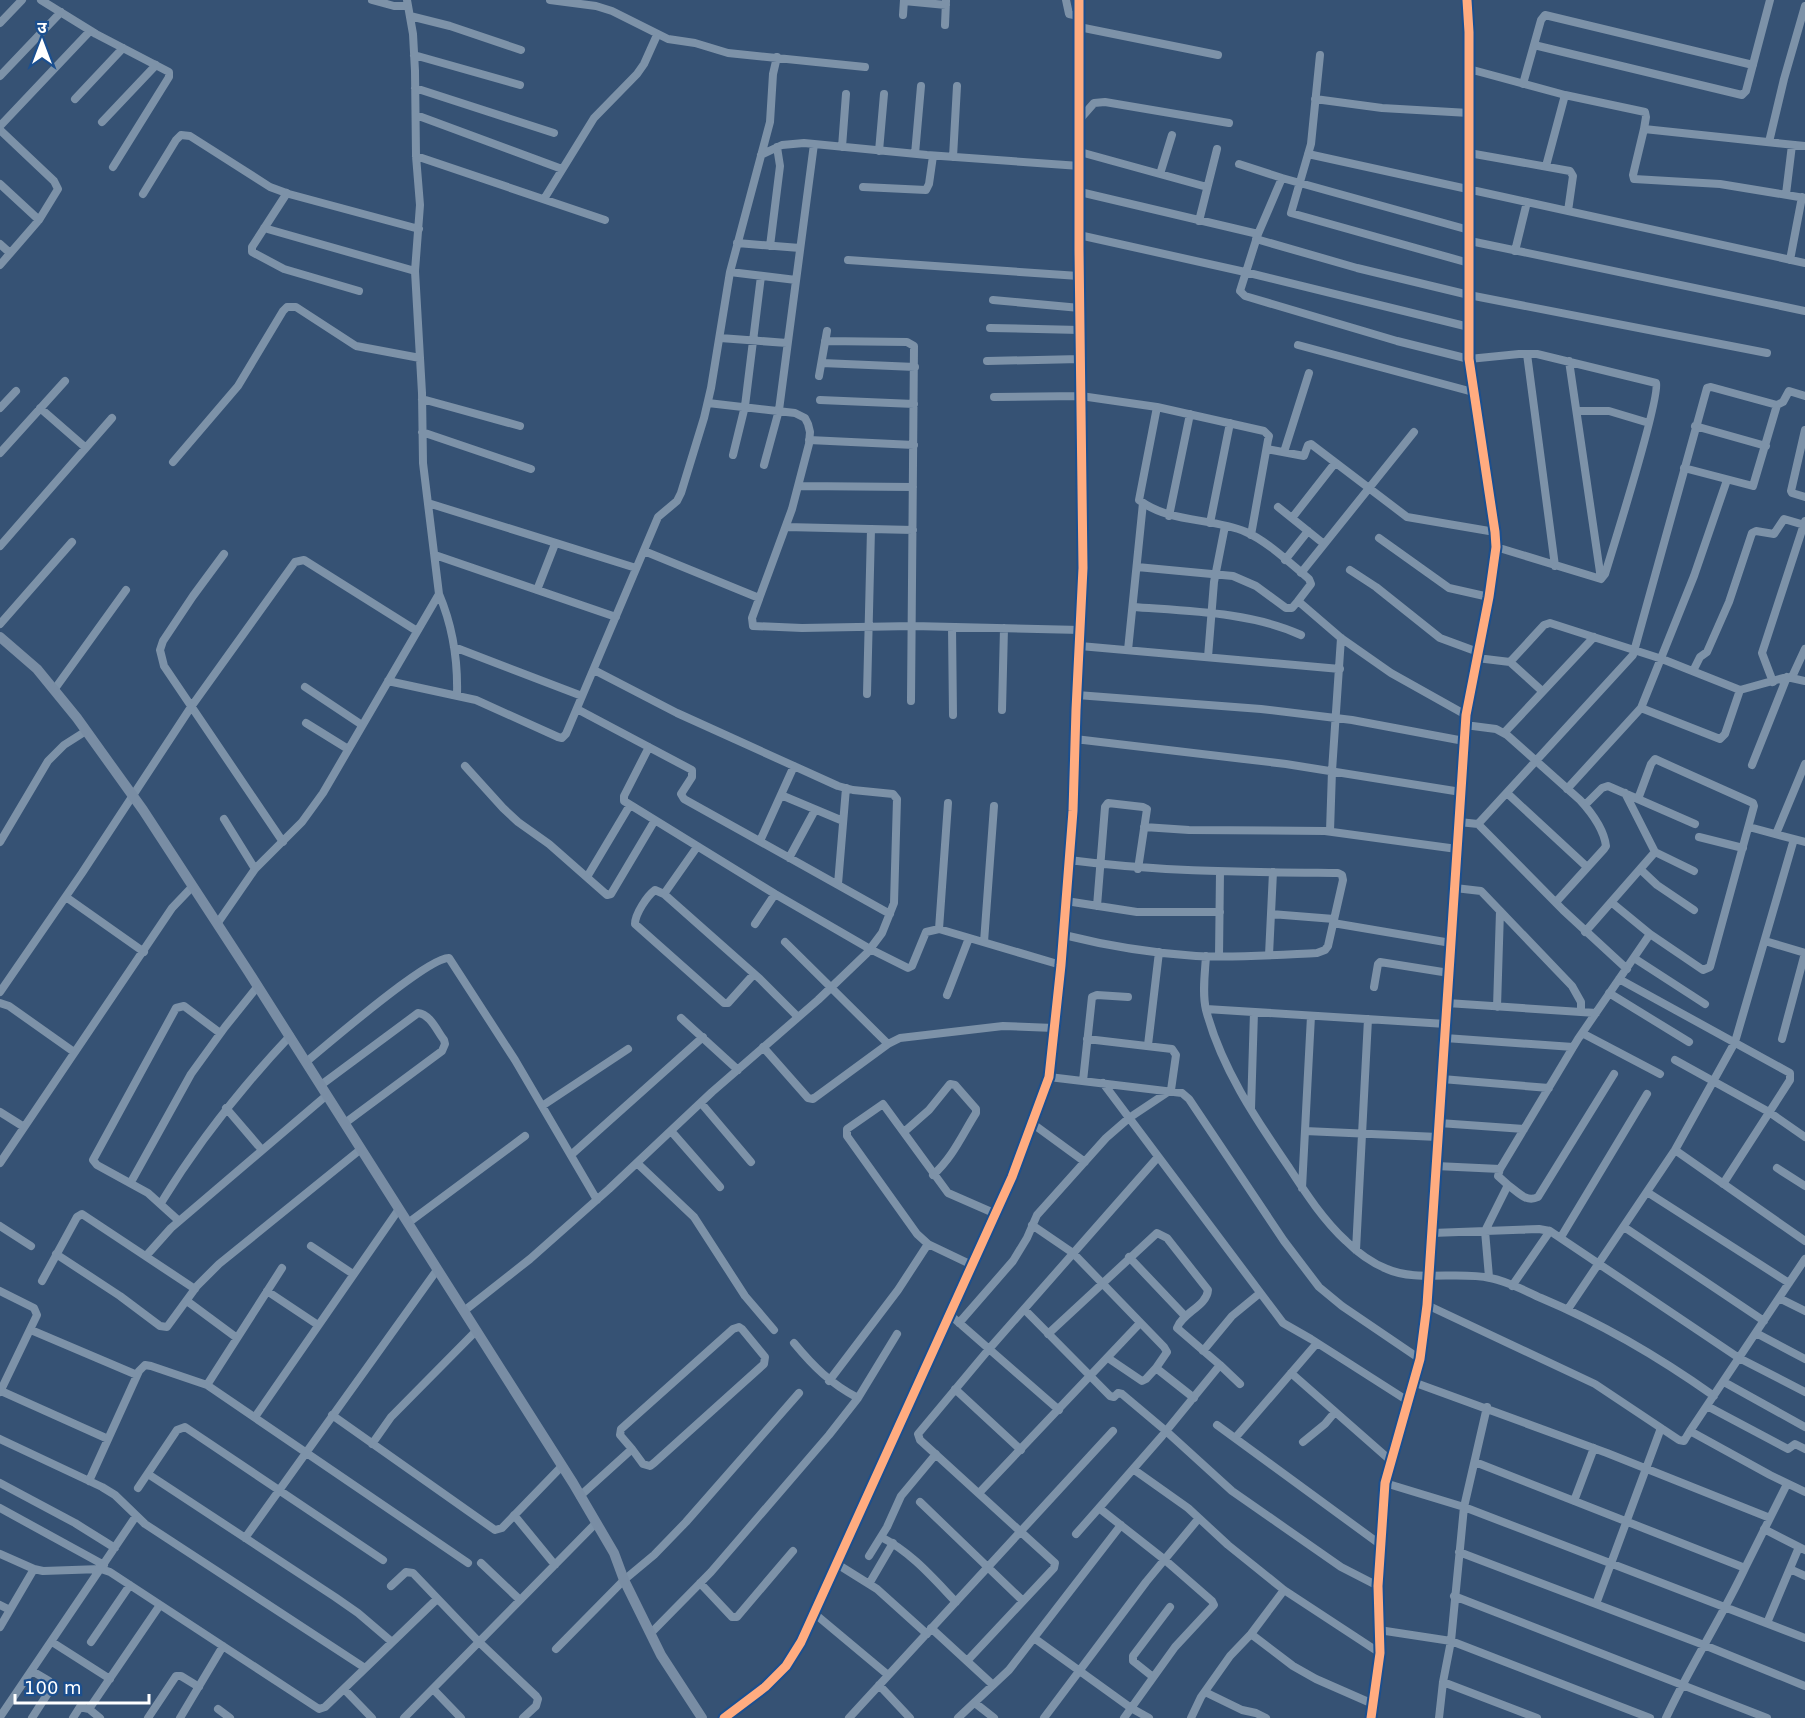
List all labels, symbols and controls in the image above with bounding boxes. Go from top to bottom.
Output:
north arrow [12,12,72,72]
text: उ [37,18,47,37]
scale bar [15,1667,148,1705]
text: 100 m [24,1677,82,1698]

